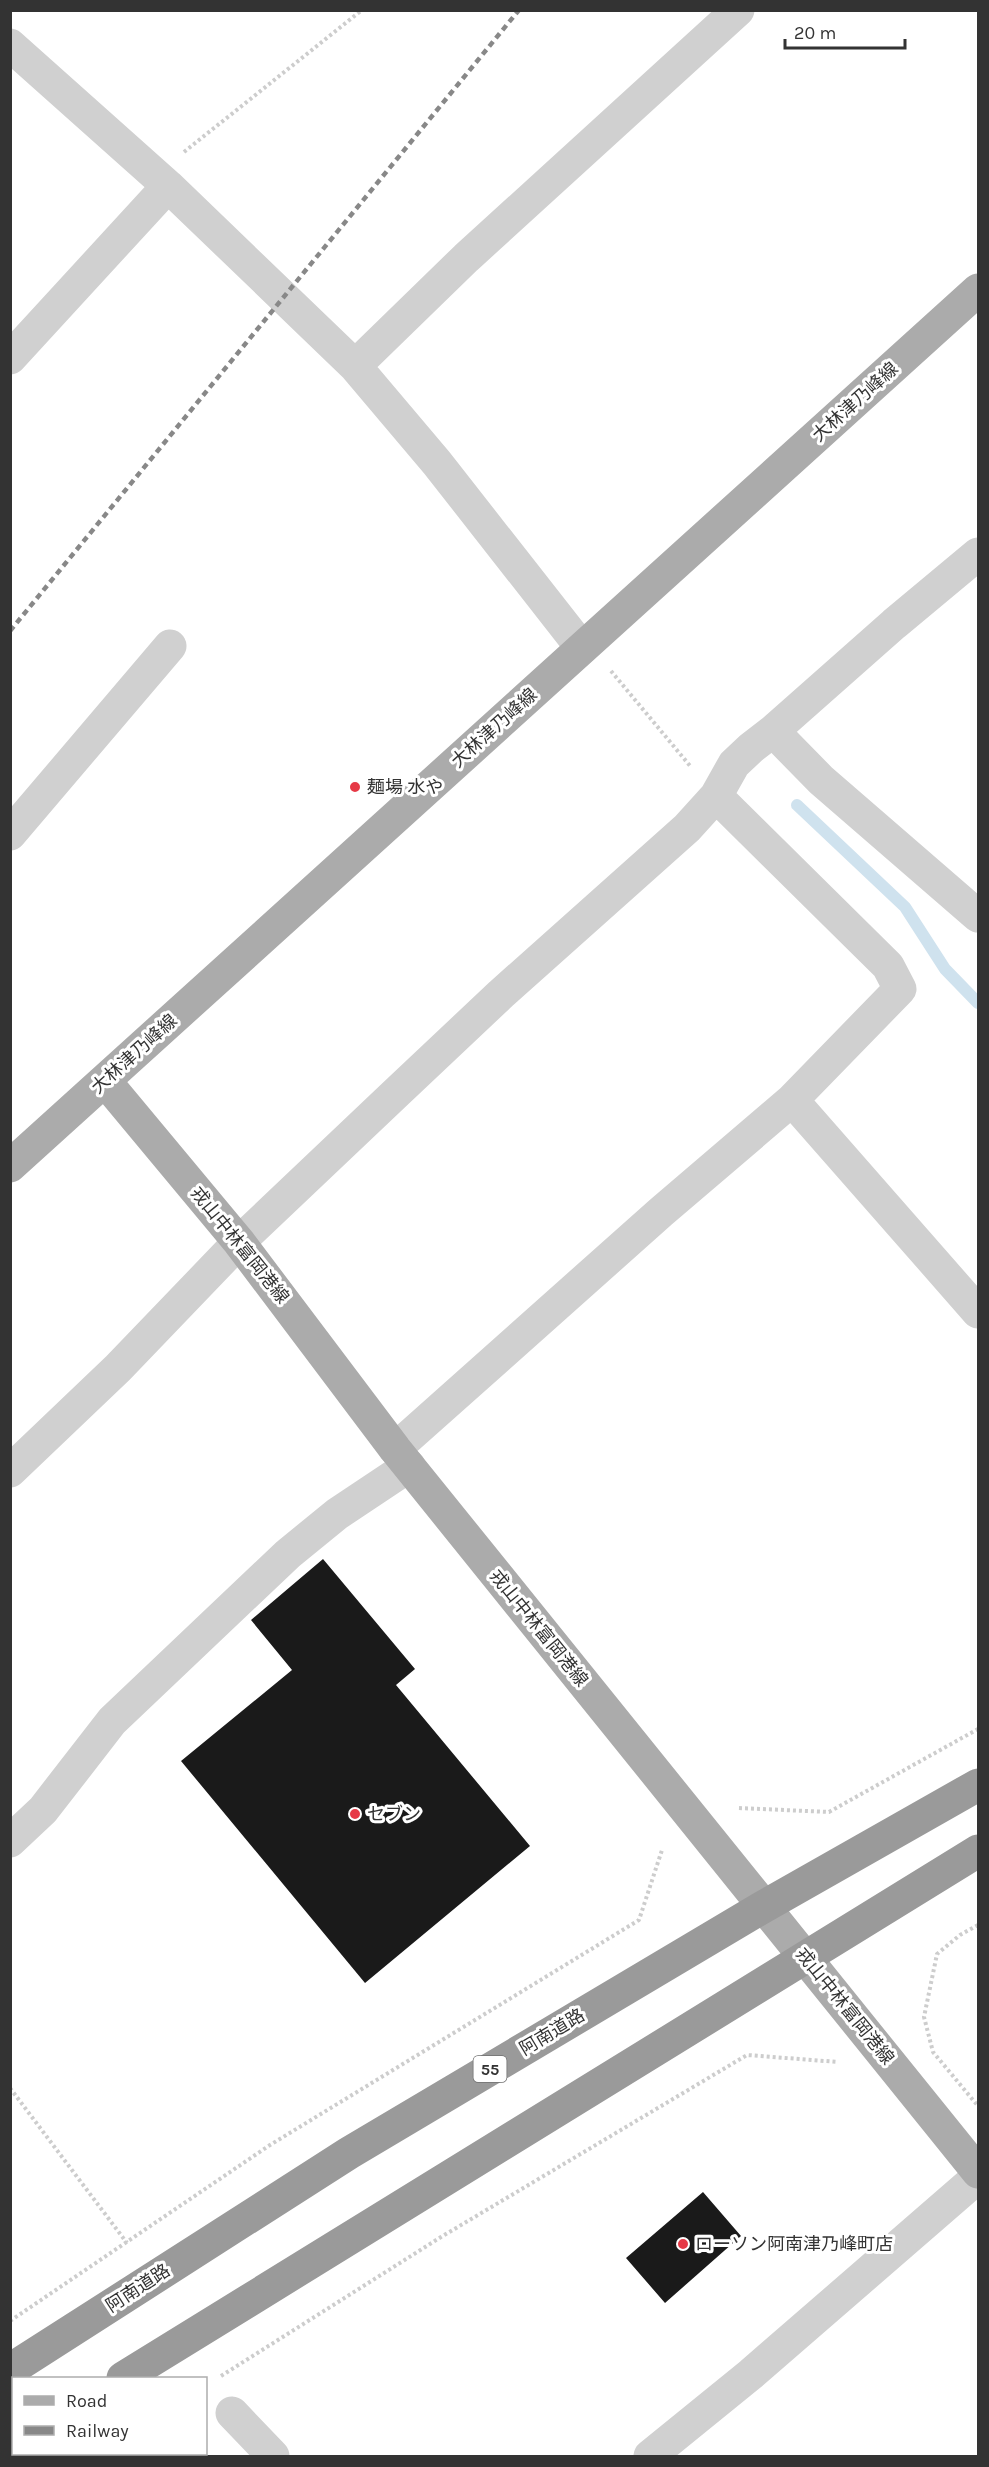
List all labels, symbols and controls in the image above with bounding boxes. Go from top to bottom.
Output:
scale bar [785,12,905,50]
text: 20 m [794,22,836,44]
street label: 大林津乃峰線 [808,358,902,446]
street label: 大林津乃峰線 [447,684,541,772]
place label: 麺場 水や [367,776,443,798]
marker: 麺場 水や [348,780,362,794]
street label: 大林津乃峰線 [87,1010,181,1098]
street label: 戎山中林富岡港線 [186,1182,294,1308]
street label: 戎山中林富岡港線 [485,1565,593,1691]
place label: セブン [367,1803,421,1825]
marker: セブン [348,1807,362,1821]
street label: 戎山中林富岡港線 [791,1943,899,2069]
street label: 阿南道路 [515,2004,589,2060]
road number: 55 [474,2056,506,2082]
place label: ローソン阿南津乃峰町店 [695,2233,893,2255]
marker: ローソン阿南津乃峰町店 [676,2237,690,2251]
street label: 阿南道路 [102,2259,174,2317]
legend [12,2377,207,2455]
text: Road [66,2390,107,2412]
text: Railway [66,2420,129,2442]

